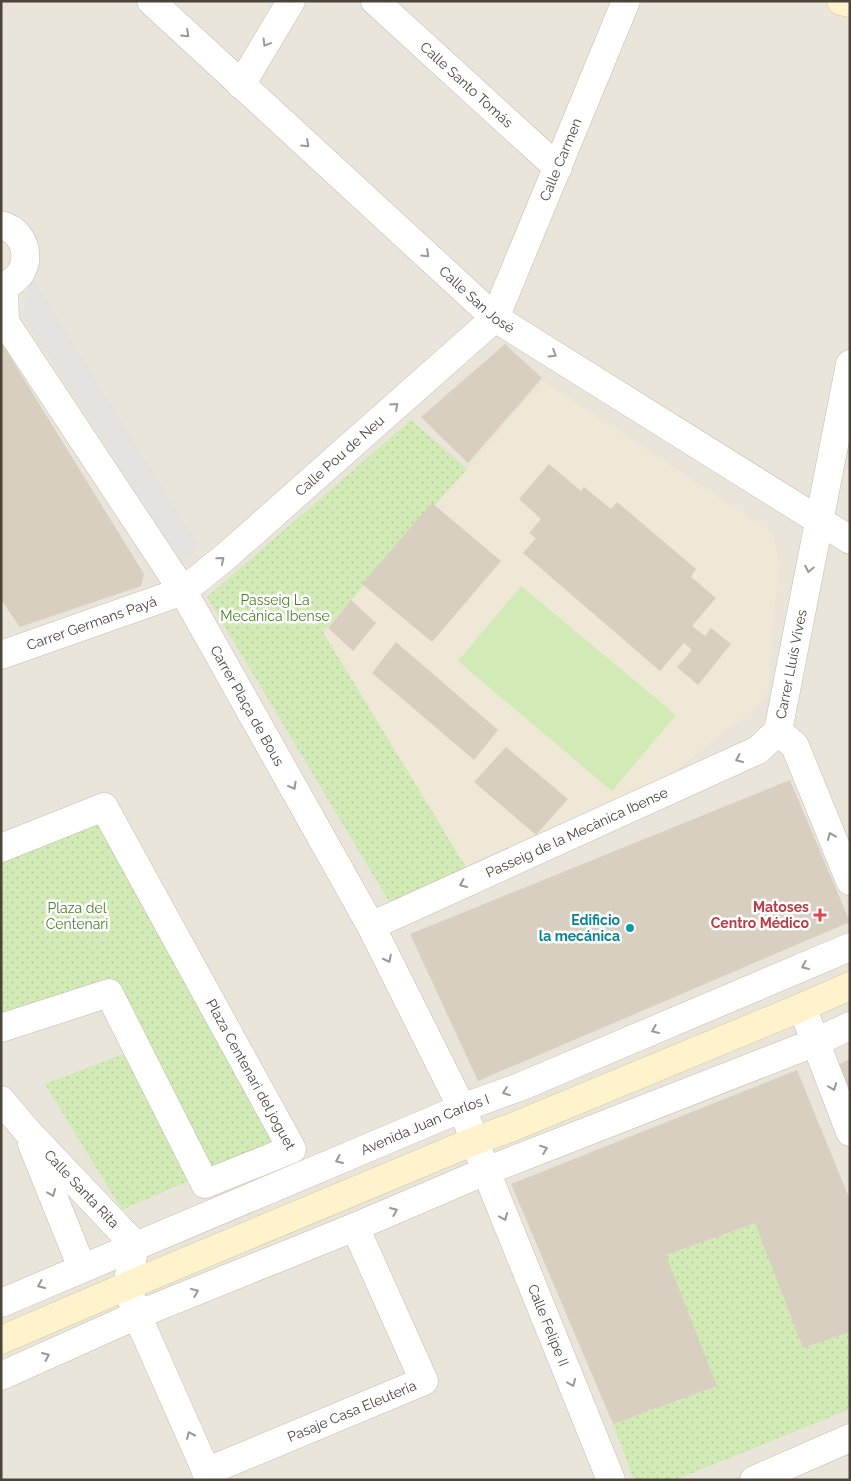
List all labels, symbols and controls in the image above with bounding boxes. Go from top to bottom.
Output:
one-way arrow [181,28,190,37]
one-way arrow [263,37,272,46]
street label: Calle Santo Tomás [417,38,516,131]
street label: Calle Carmen [536,116,585,203]
one-way arrow [301,138,310,147]
one-way arrow [420,248,429,257]
street label: Calle San José [436,263,517,336]
one-way arrow [548,348,557,358]
one-way arrow [390,403,399,412]
street label: Calle Pou de Neu [292,412,387,499]
one-way arrow [215,558,224,566]
one-way arrow [805,565,815,574]
park label: Passeig La Mecánica Ibense [220,592,330,624]
street label: Carrer Germans Payá [24,593,159,653]
street label: Carrer Lluís Vives [773,608,810,720]
street label: Carrer Plaça de Bous [207,643,288,769]
one-way arrow [735,753,744,763]
one-way arrow [286,781,296,790]
street label: Passeig de la Mecànica Ibense [483,784,670,881]
one-way arrow [827,832,838,841]
one-way arrow [459,878,468,889]
place label: Matoses Centro Médico [711,899,810,931]
park label: Plaza del Centenari [46,900,108,932]
marker: Matoses Centro Médico [813,908,827,922]
place label: Edificio la mecánica [539,912,621,944]
marker: Edificio la mecánica [624,922,636,934]
one-way arrow [381,954,392,963]
one-way arrow [801,959,810,970]
street label: Plaza Centenari del joguet [203,996,299,1153]
one-way arrow [651,1023,660,1034]
one-way arrow [827,1082,837,1091]
one-way arrow [502,1086,510,1096]
street label: Avenida Juan Carlos I [358,1091,491,1158]
one-way arrow [539,1145,548,1155]
street label: Calle Santa Rita [41,1146,122,1231]
one-way arrow [335,1154,344,1164]
one-way arrow [45,1188,56,1197]
one-way arrow [389,1206,398,1217]
one-way arrow [499,1212,509,1220]
one-way arrow [37,1279,46,1290]
street label: Calle Felipe II [525,1282,572,1369]
one-way arrow [190,1288,199,1299]
one-way arrow [41,1352,50,1363]
street label: Pasaje Casa Eleuteria [285,1377,419,1445]
one-way arrow [566,1378,576,1387]
one-way arrow [185,1431,196,1440]

